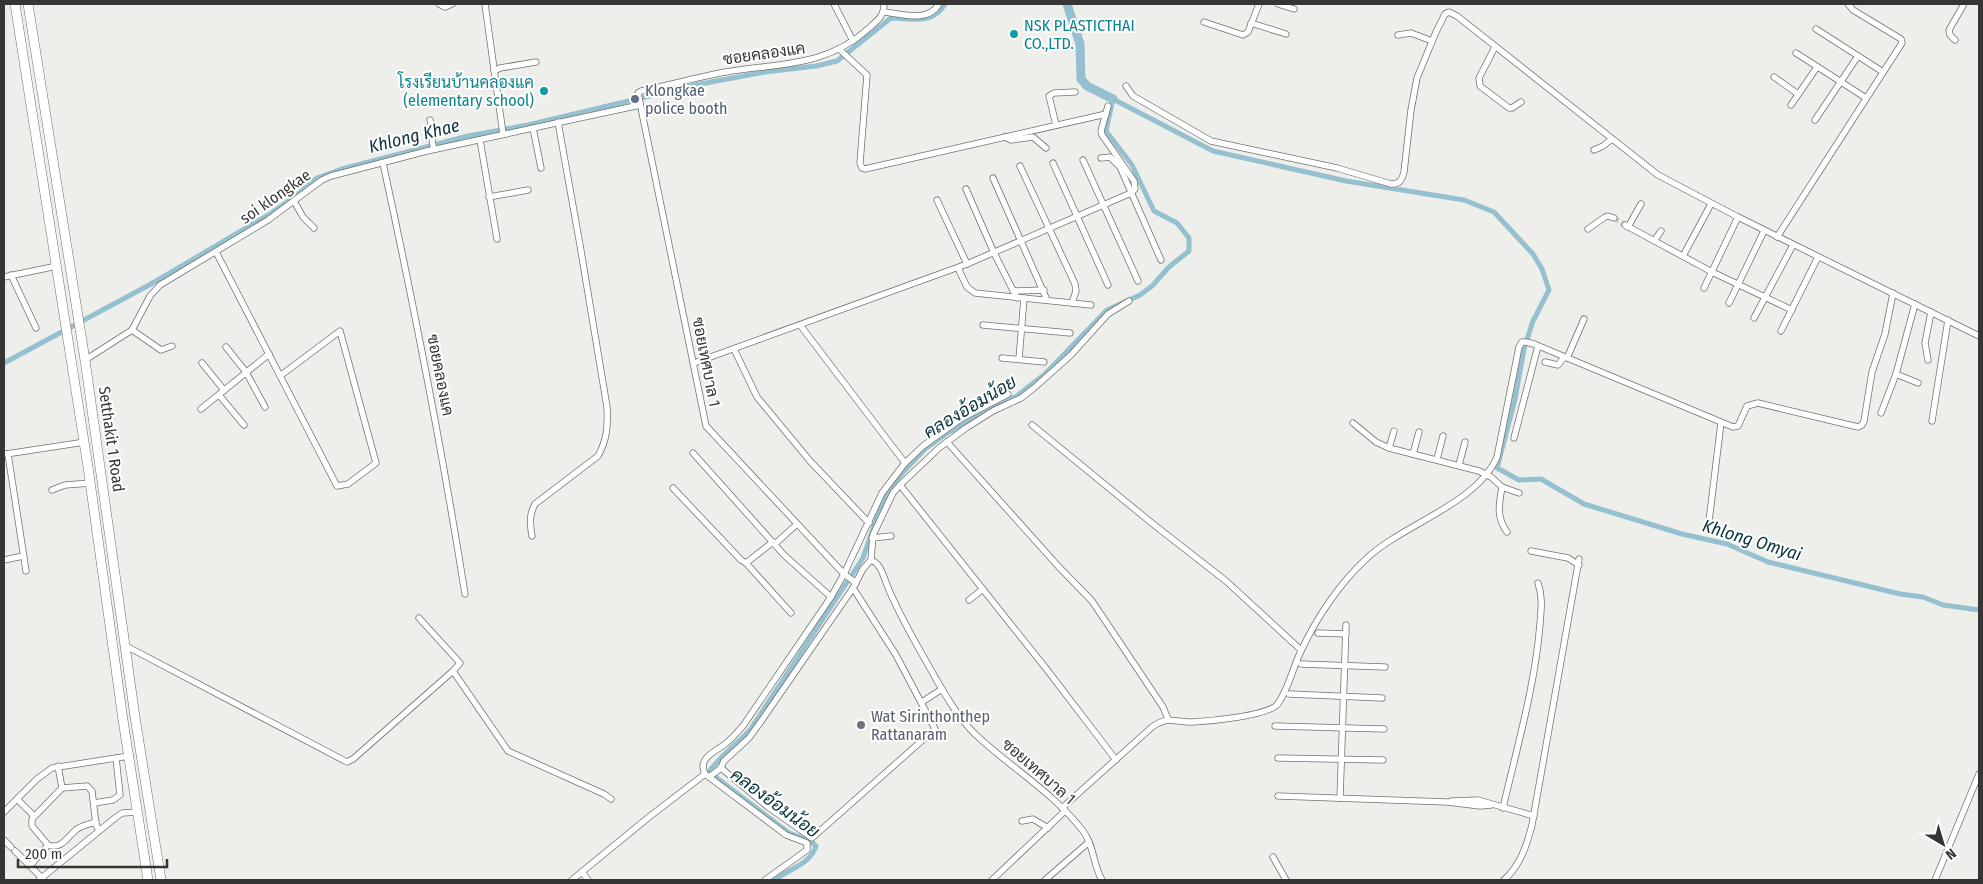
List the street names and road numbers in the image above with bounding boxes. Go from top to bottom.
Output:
street label: ซอยคลองแค [722,38,806,69]
street label: soi klongkae [236,165,314,228]
street label: ซอยเทศบาล 1 [689,316,725,409]
street label: ซอยคลองแค [423,333,458,418]
street label: Setthakit 1 Road [95,385,128,493]
street label: ซอยเทศบาล 1 [998,734,1079,808]

